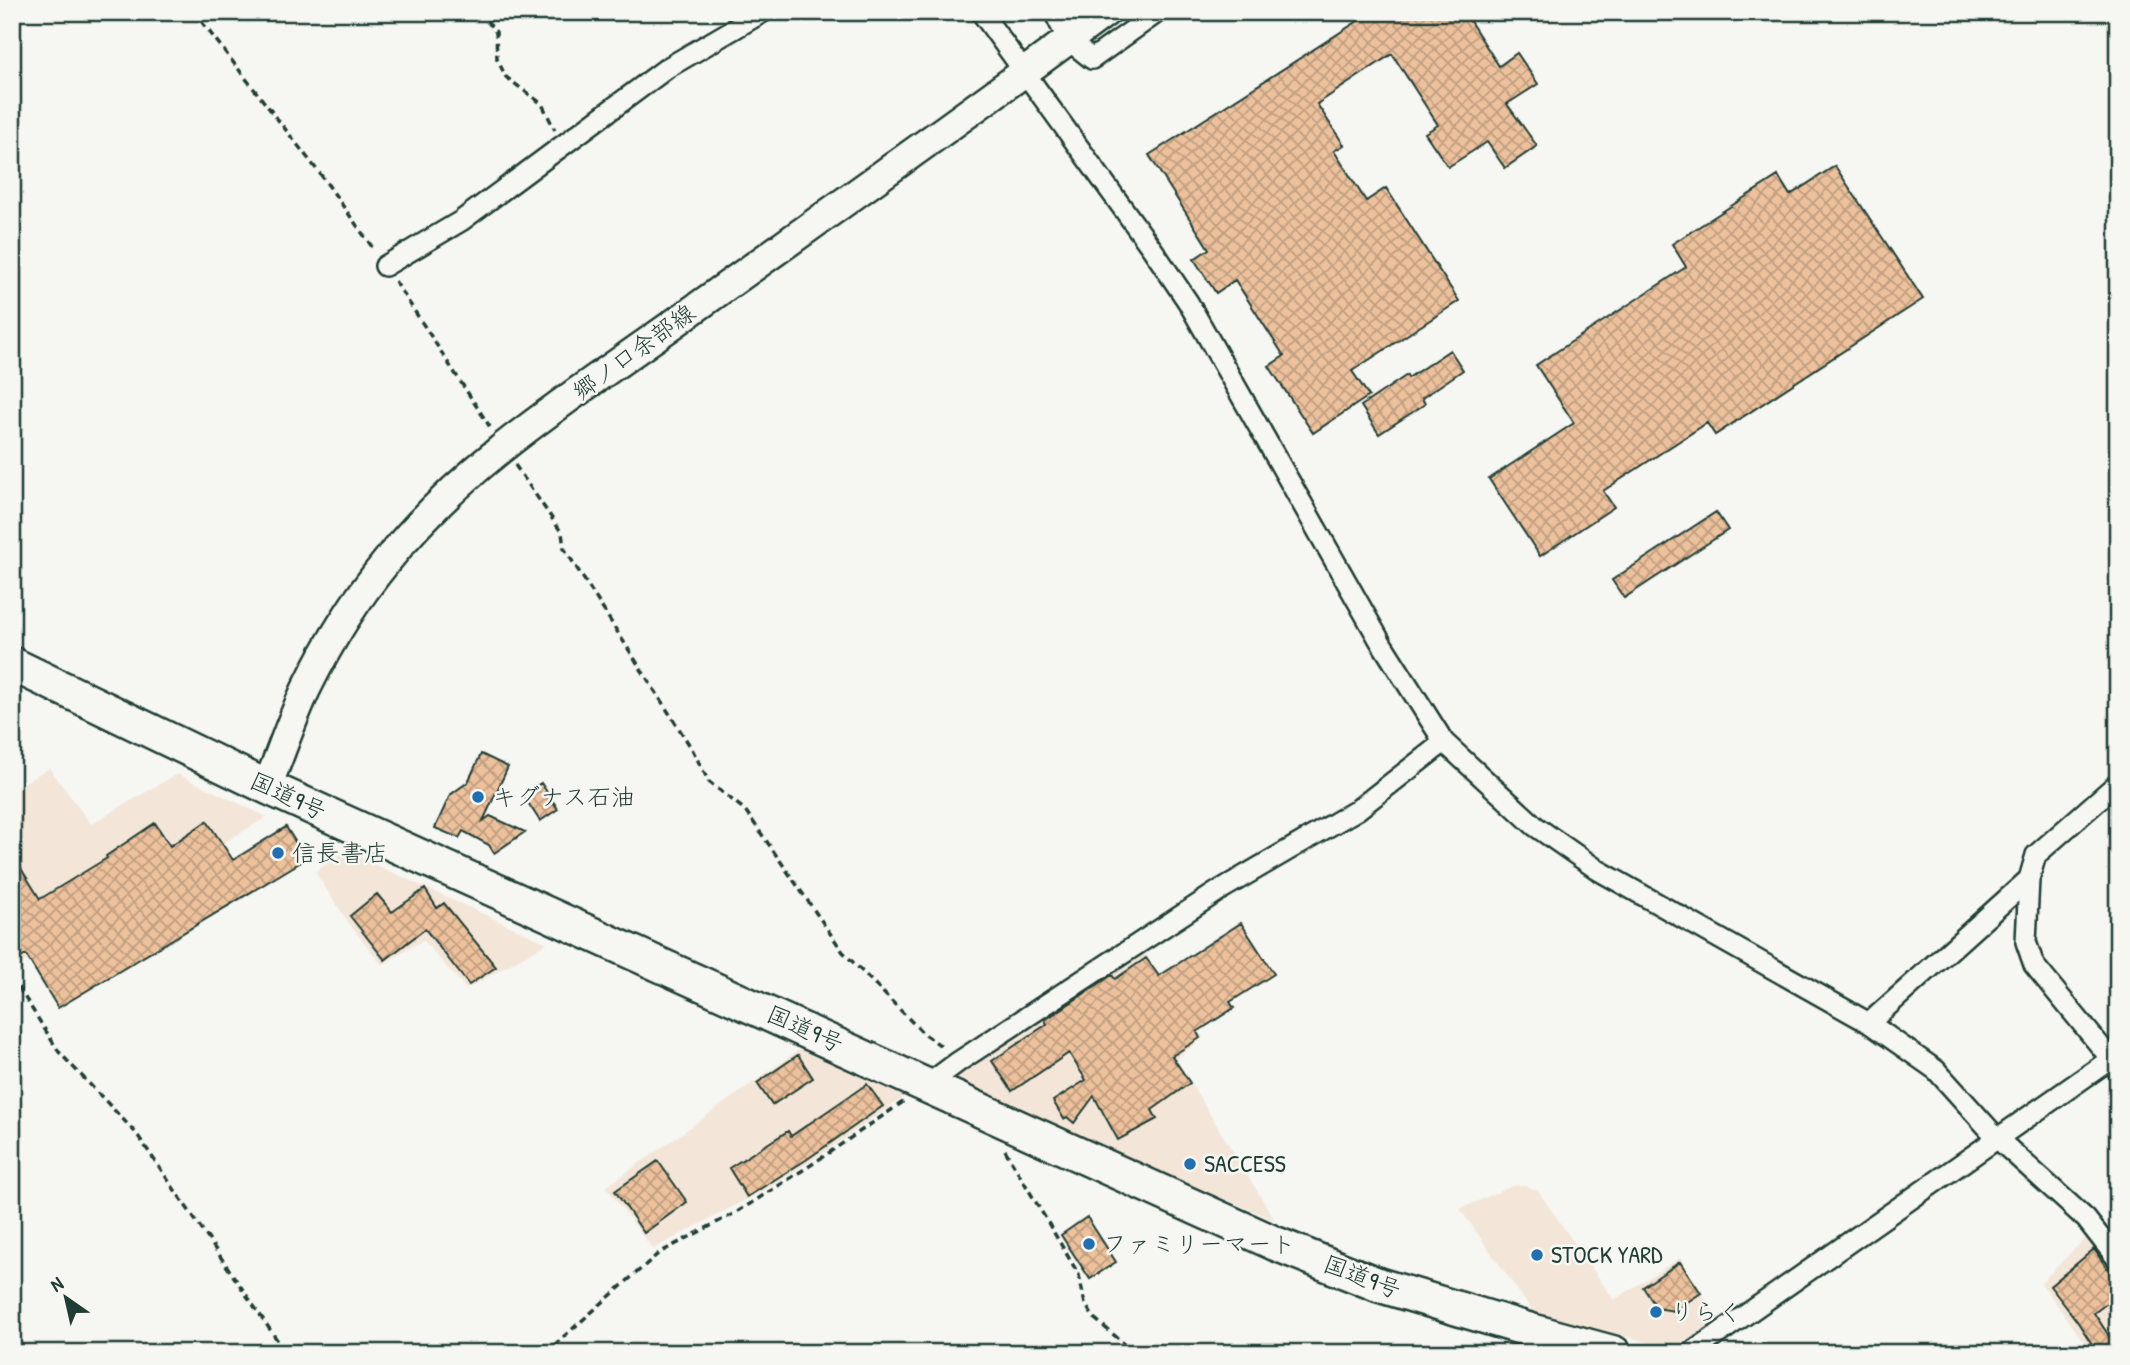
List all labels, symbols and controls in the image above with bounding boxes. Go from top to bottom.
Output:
street label: 郷ノ口余部線 [566,296,701,406]
street label: 国道9号 [245,764,332,827]
place label: キグナス石油 [492,780,635,812]
marker: キグナス石油 [470,789,486,805]
place label: 信長書店 [292,836,388,868]
marker: 信長書店 [270,845,286,861]
street label: 国道9号 [762,997,849,1059]
place label: SACCESS [1204,1147,1286,1179]
marker: SACCESS [1182,1156,1198,1172]
place label: ファミリーマート [1103,1227,1295,1259]
marker: ファミリーマート [1081,1236,1097,1252]
place label: STOCK YARD [1551,1238,1663,1270]
street label: 国道9号 [1319,1247,1406,1305]
marker: STOCK YARD [1529,1247,1545,1263]
north arrow [32,1264,102,1334]
text: N [45,1270,68,1298]
place label: りらく [1670,1295,1742,1327]
marker: りらく [1648,1304,1664,1320]

